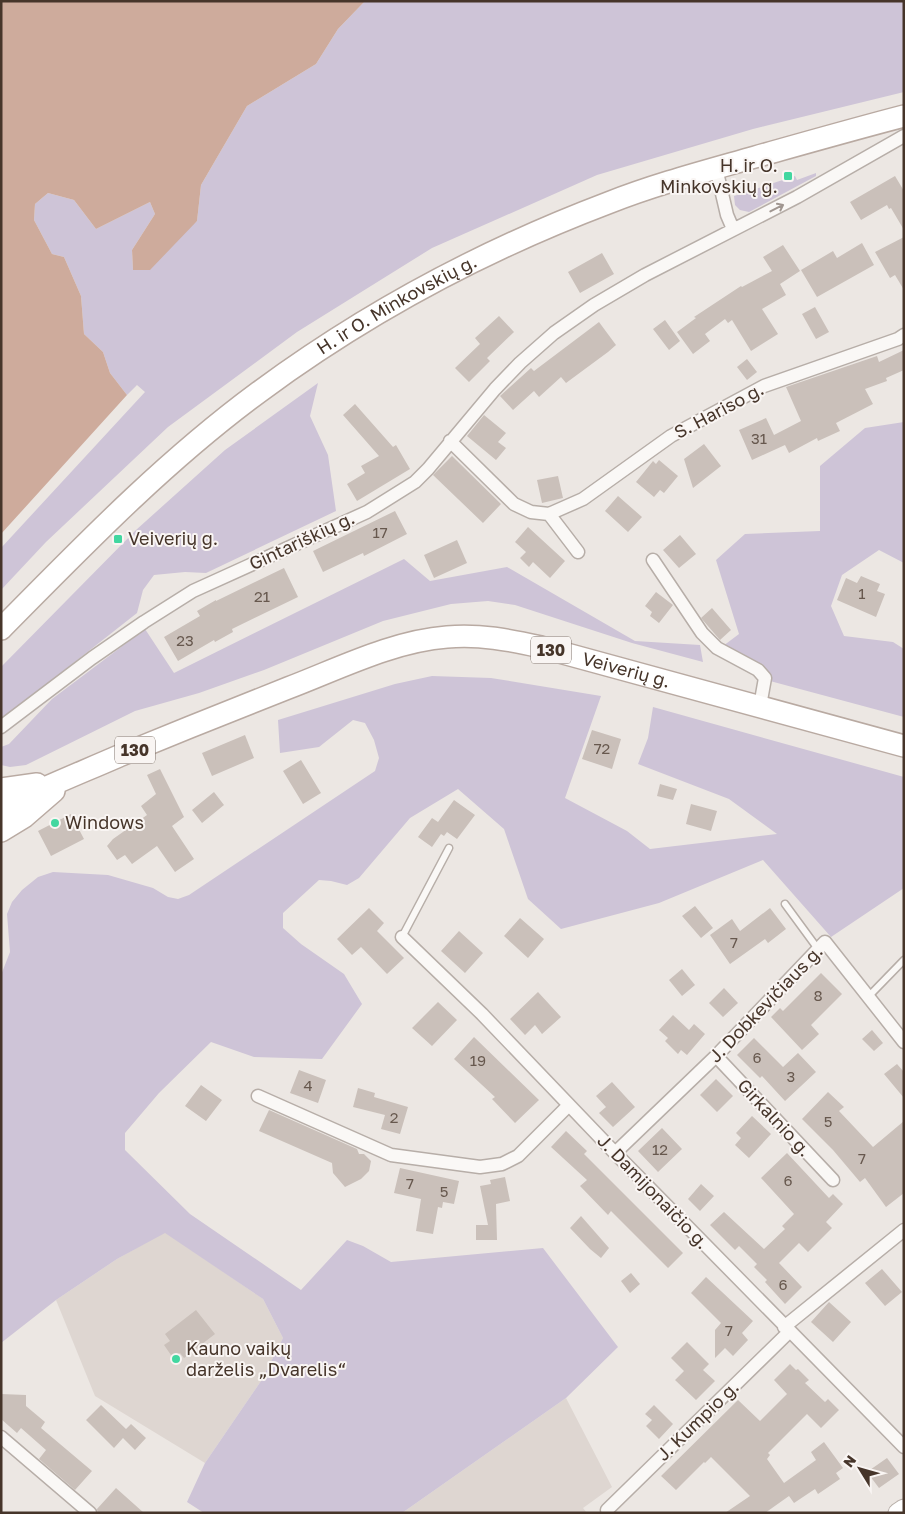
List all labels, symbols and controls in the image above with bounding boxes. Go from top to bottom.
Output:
place label: H. ir O. Minkovskių g. [660,154,778,197]
marker: H. ir O. Minkovskių g. [782,170,794,182]
one-way arrow [769,202,784,212]
street label: H. ir O. Minkovskių g. [312,250,480,359]
street label: S. Hariso g. [670,377,767,443]
house number: 31 [751,429,767,447]
street label: Gintariškių g. [245,506,358,574]
house number: 17 [372,523,388,541]
place label: Veiverių g. [128,527,218,549]
marker: Veiverių g. [112,533,124,545]
house number: 1 [858,584,866,602]
house number: 21 [254,587,270,605]
house number: 23 [176,631,194,649]
road number: 130 [531,636,571,664]
street label: Veiverių g. [580,647,673,692]
road number: 130 [115,736,155,764]
house number: 72 [594,739,610,757]
place label: Windows [65,811,144,833]
marker: Windows [49,817,61,829]
house number: 7 [730,933,738,951]
street label: J. Dobkevičiaus g. [704,940,827,1067]
house number: 8 [813,986,823,1004]
house number: 6 [752,1048,762,1066]
house number: 19 [470,1051,486,1069]
house number: 3 [787,1067,795,1085]
street label: Girkalnio g. [733,1074,816,1161]
house number: 4 [303,1076,313,1094]
house number: 2 [390,1108,398,1126]
house number: 5 [824,1112,832,1130]
street label: J. Damijonaičio g. [593,1129,714,1253]
house number: 12 [652,1140,668,1158]
house number: 7 [858,1149,866,1167]
house number: 6 [783,1171,793,1189]
house number: 7 [406,1174,414,1192]
house number: 5 [440,1182,448,1200]
house number: 6 [778,1275,788,1293]
house number: 7 [725,1321,733,1339]
place label: Kauno vaikų darželis „Dvarelis“ [186,1337,346,1380]
marker: Kauno vaikų darželis „Dvarelis“ [170,1353,182,1365]
street label: J. Kumpio g. [652,1376,743,1465]
north arrow [835,1444,885,1494]
text: N [839,1452,859,1470]

